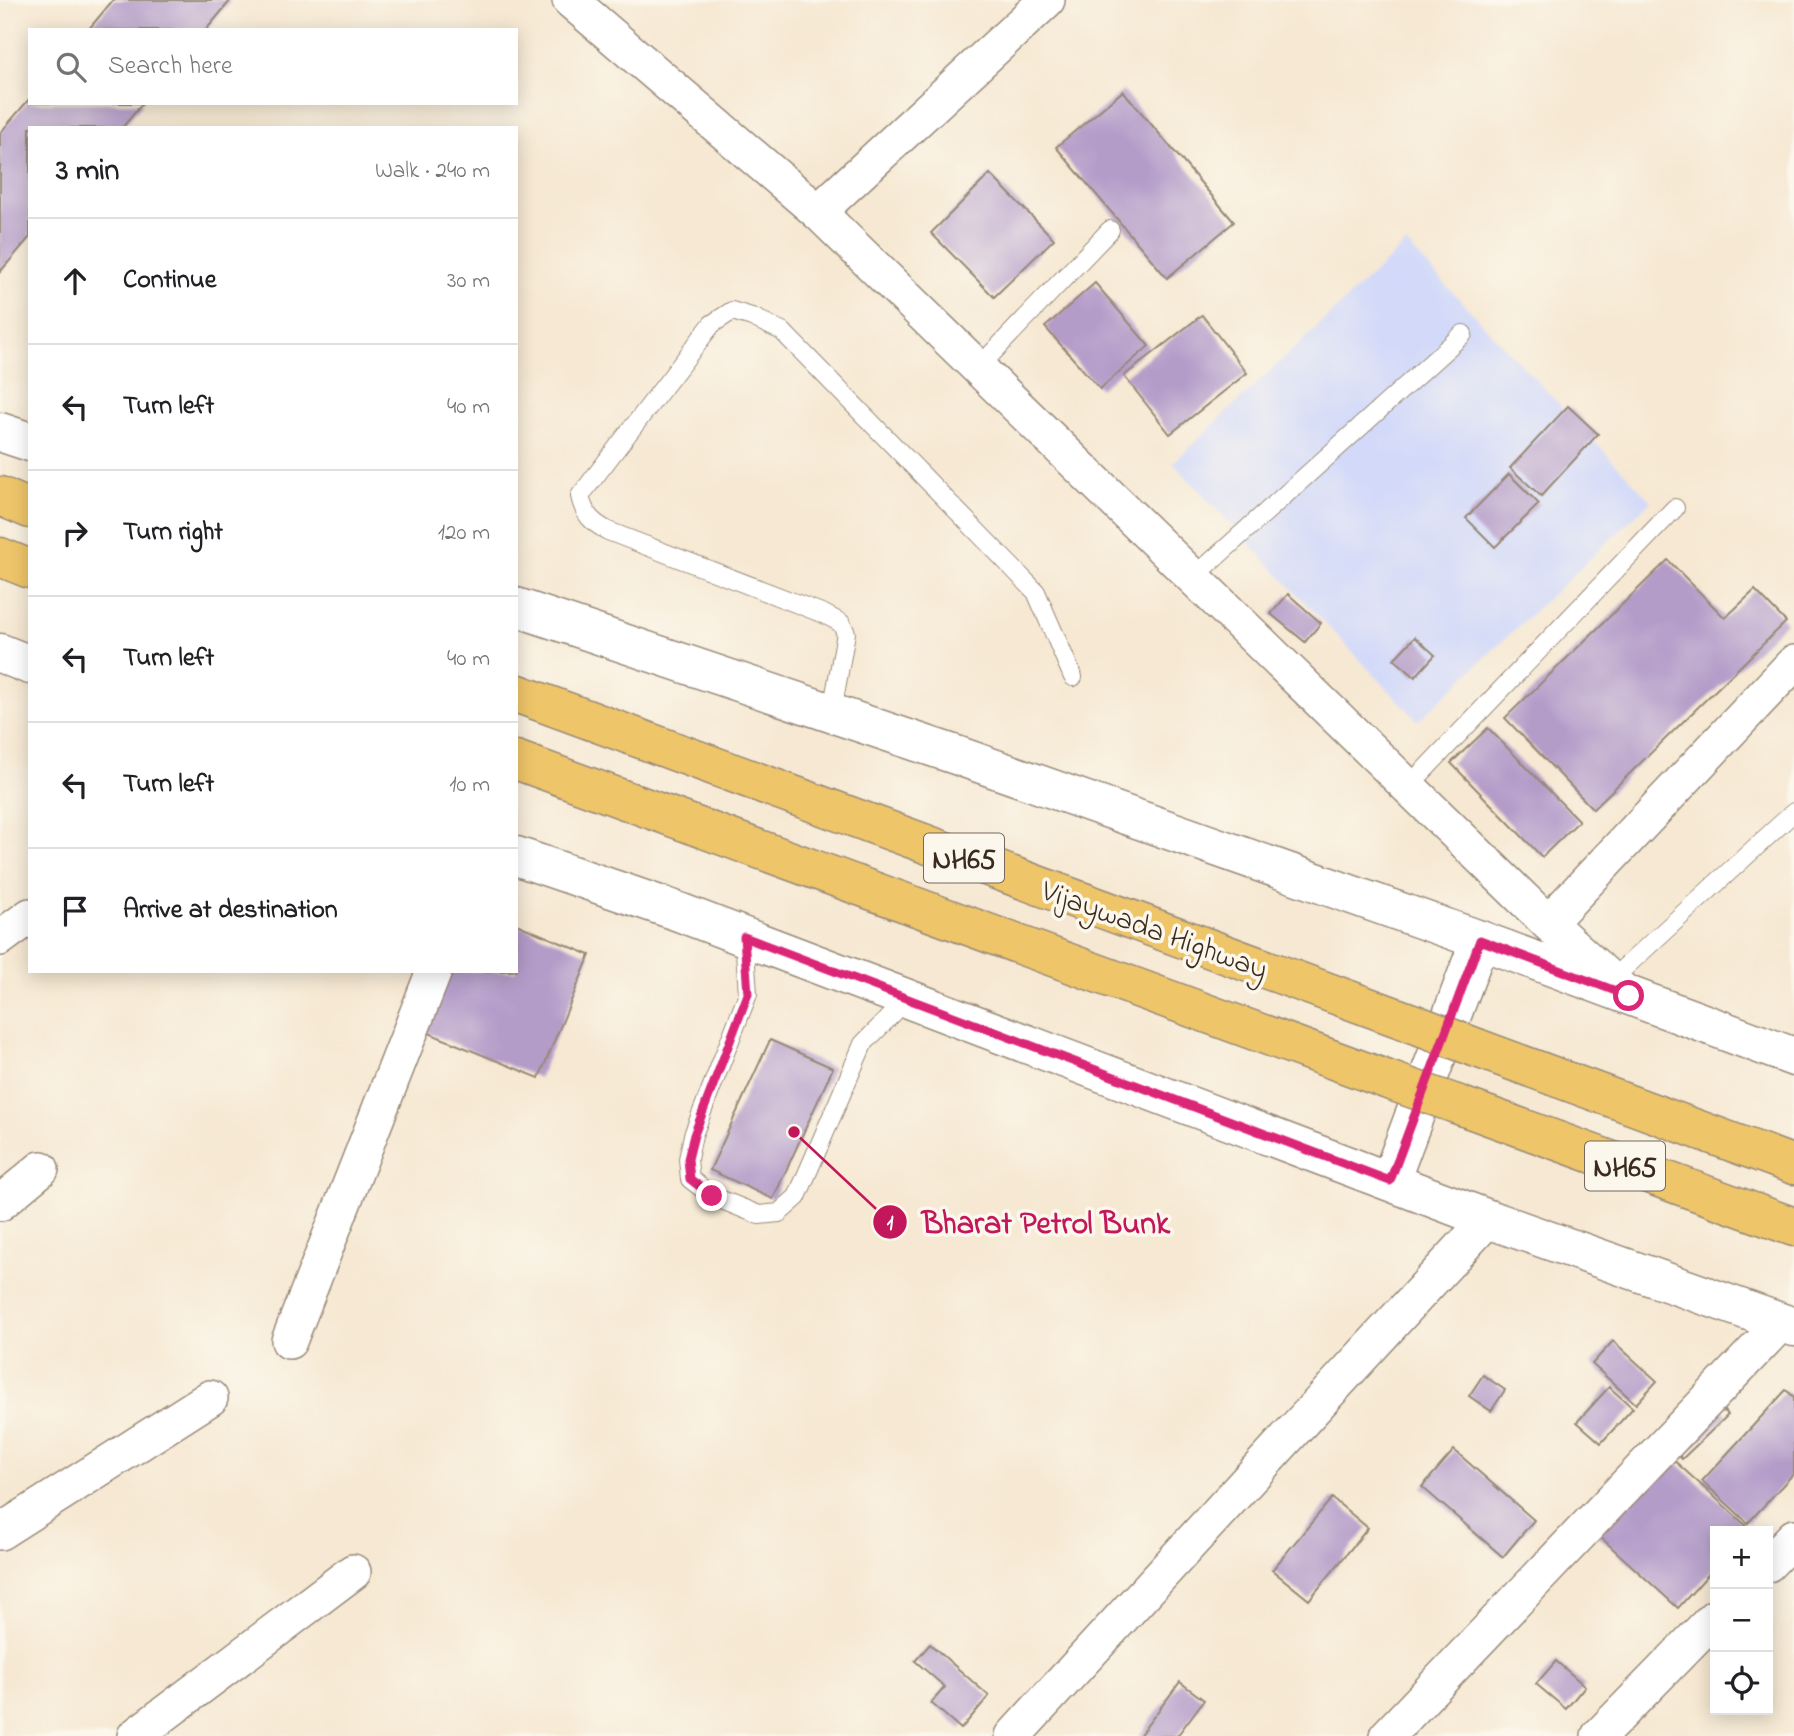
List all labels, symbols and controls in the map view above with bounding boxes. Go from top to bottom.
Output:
search box [28,28,518,105]
icon: search [52,48,90,86]
text: Search here [108,48,233,86]
text: 3 min [56,150,119,194]
text: Walk · 240 m [375,155,490,188]
icon: ahead [56,262,94,300]
text: Continue [123,262,216,300]
text: 30 m [447,265,490,298]
icon: left [56,388,94,426]
text: Turn left [123,388,214,426]
text: 40 m [447,391,490,424]
icon: right [56,514,94,552]
text: Turn right [123,514,223,552]
text: 120 m [438,517,490,550]
icon: left [56,640,94,678]
text: Turn left [123,640,214,678]
text: 40 m [447,643,490,676]
icon: left [56,766,94,804]
text: Turn left [123,766,214,804]
text: 10 m [449,769,490,802]
road number: NH65 [924,834,1004,882]
street label: Vijaywada Highway [1034,870,1273,993]
icon: arrive [56,892,94,930]
text: Arrive at destination [123,892,338,930]
route start [1613,980,1644,1011]
road number: NH65 [1585,1142,1665,1190]
route end [696,1180,727,1211]
callout: Bharat Petrol Bunk [873,1195,1184,1248]
text: Bharat Petrol Bunk [920,1202,1171,1249]
text: 1 [887,1209,894,1239]
map controls [1710,1526,1773,1715]
button: + [1710,1526,1773,1589]
button: − [1710,1589,1773,1652]
button: locate [1710,1652,1773,1715]

